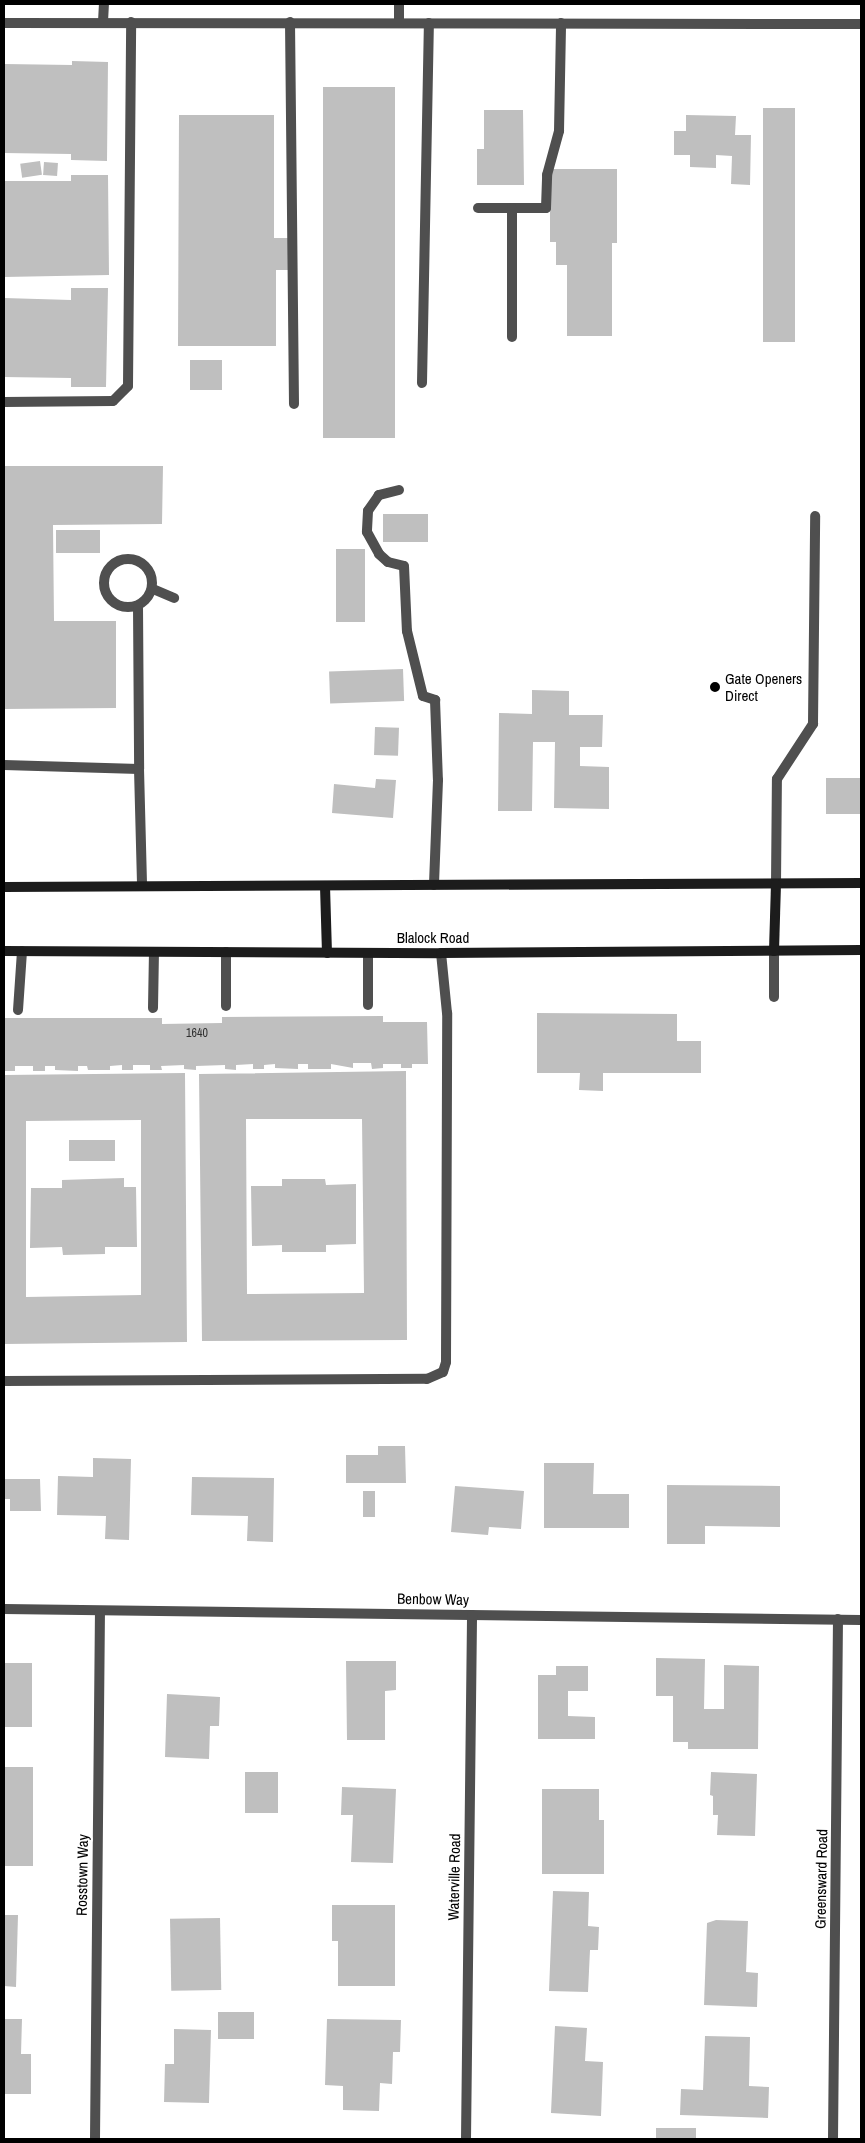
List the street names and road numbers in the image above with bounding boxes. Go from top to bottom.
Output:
street label: Blalock Road [397,929,469,947]
street label: Benbow Way [397,1589,469,1609]
street label: Greensward Road [811,1829,831,1929]
street label: Waterville Road [444,1833,464,1921]
street label: Rosstown Way [72,1834,92,1916]

